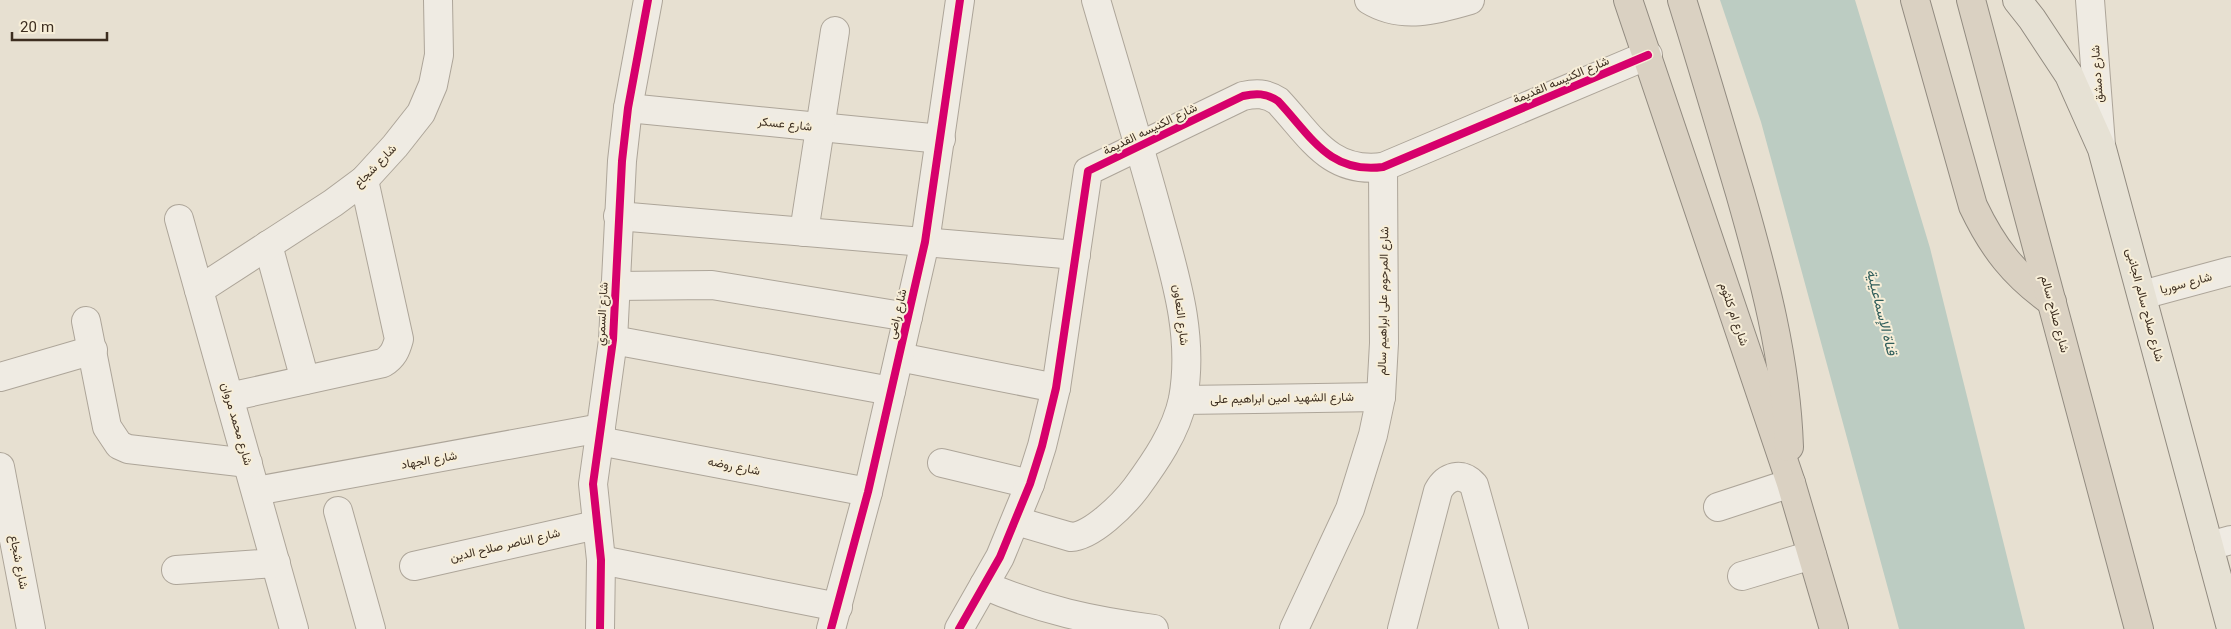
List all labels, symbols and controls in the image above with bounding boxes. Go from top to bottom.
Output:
scale bar [12,10,108,42]
text: 20 m [20,17,54,40]
street label: شارع دمشق [2087,44,2109,103]
street label: شارع الكنيسه القديمة [1510,52,1612,109]
street label: شارع الكنيسه القديمة [1100,99,1201,161]
street label: شارع عسكر [756,113,813,137]
street label: شارع شجاع [350,141,401,193]
street label: شارع المرحوم على ابراهيم سالم [1374,226,1394,376]
street label: شارع صلاح سالم الجانبى [2120,247,2168,364]
water label: قناة الإسماعيلية [1859,267,1902,359]
street label: شارع سوريا [2158,268,2214,300]
street label: شارع صلاح سالم [2035,274,2073,355]
street label: شارع ام كلثوم [1714,280,1752,349]
street label: شارع السمري [592,282,614,346]
street label: شارع التعاون [1167,284,1193,347]
street label: شارع راضى [883,287,913,341]
street label: شارع محمد مروان [216,381,256,468]
street label: شارع الشهيد امين ابراهيم على [1210,389,1354,409]
street label: شارع الجهاد [400,447,459,475]
street label: شارع روضه [706,453,761,481]
street label: شارع الناصر صلاح الدين [448,525,562,567]
street label: شارع شجاع [4,533,32,591]

